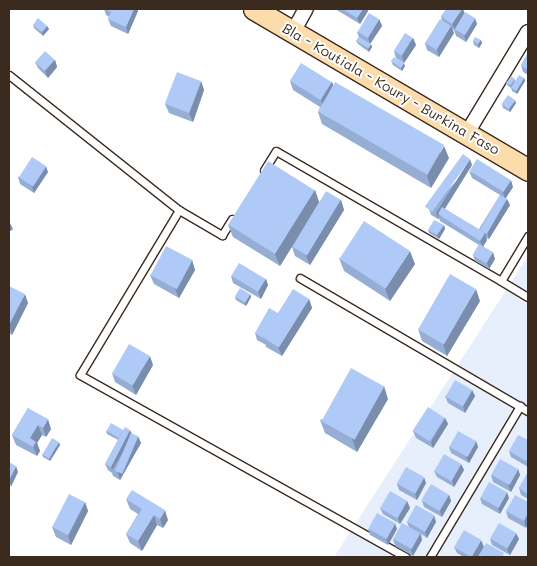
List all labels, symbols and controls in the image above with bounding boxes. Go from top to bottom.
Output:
street label: Bla - Koutiala - Koury - Burkina Faso [279,20,503,158]

